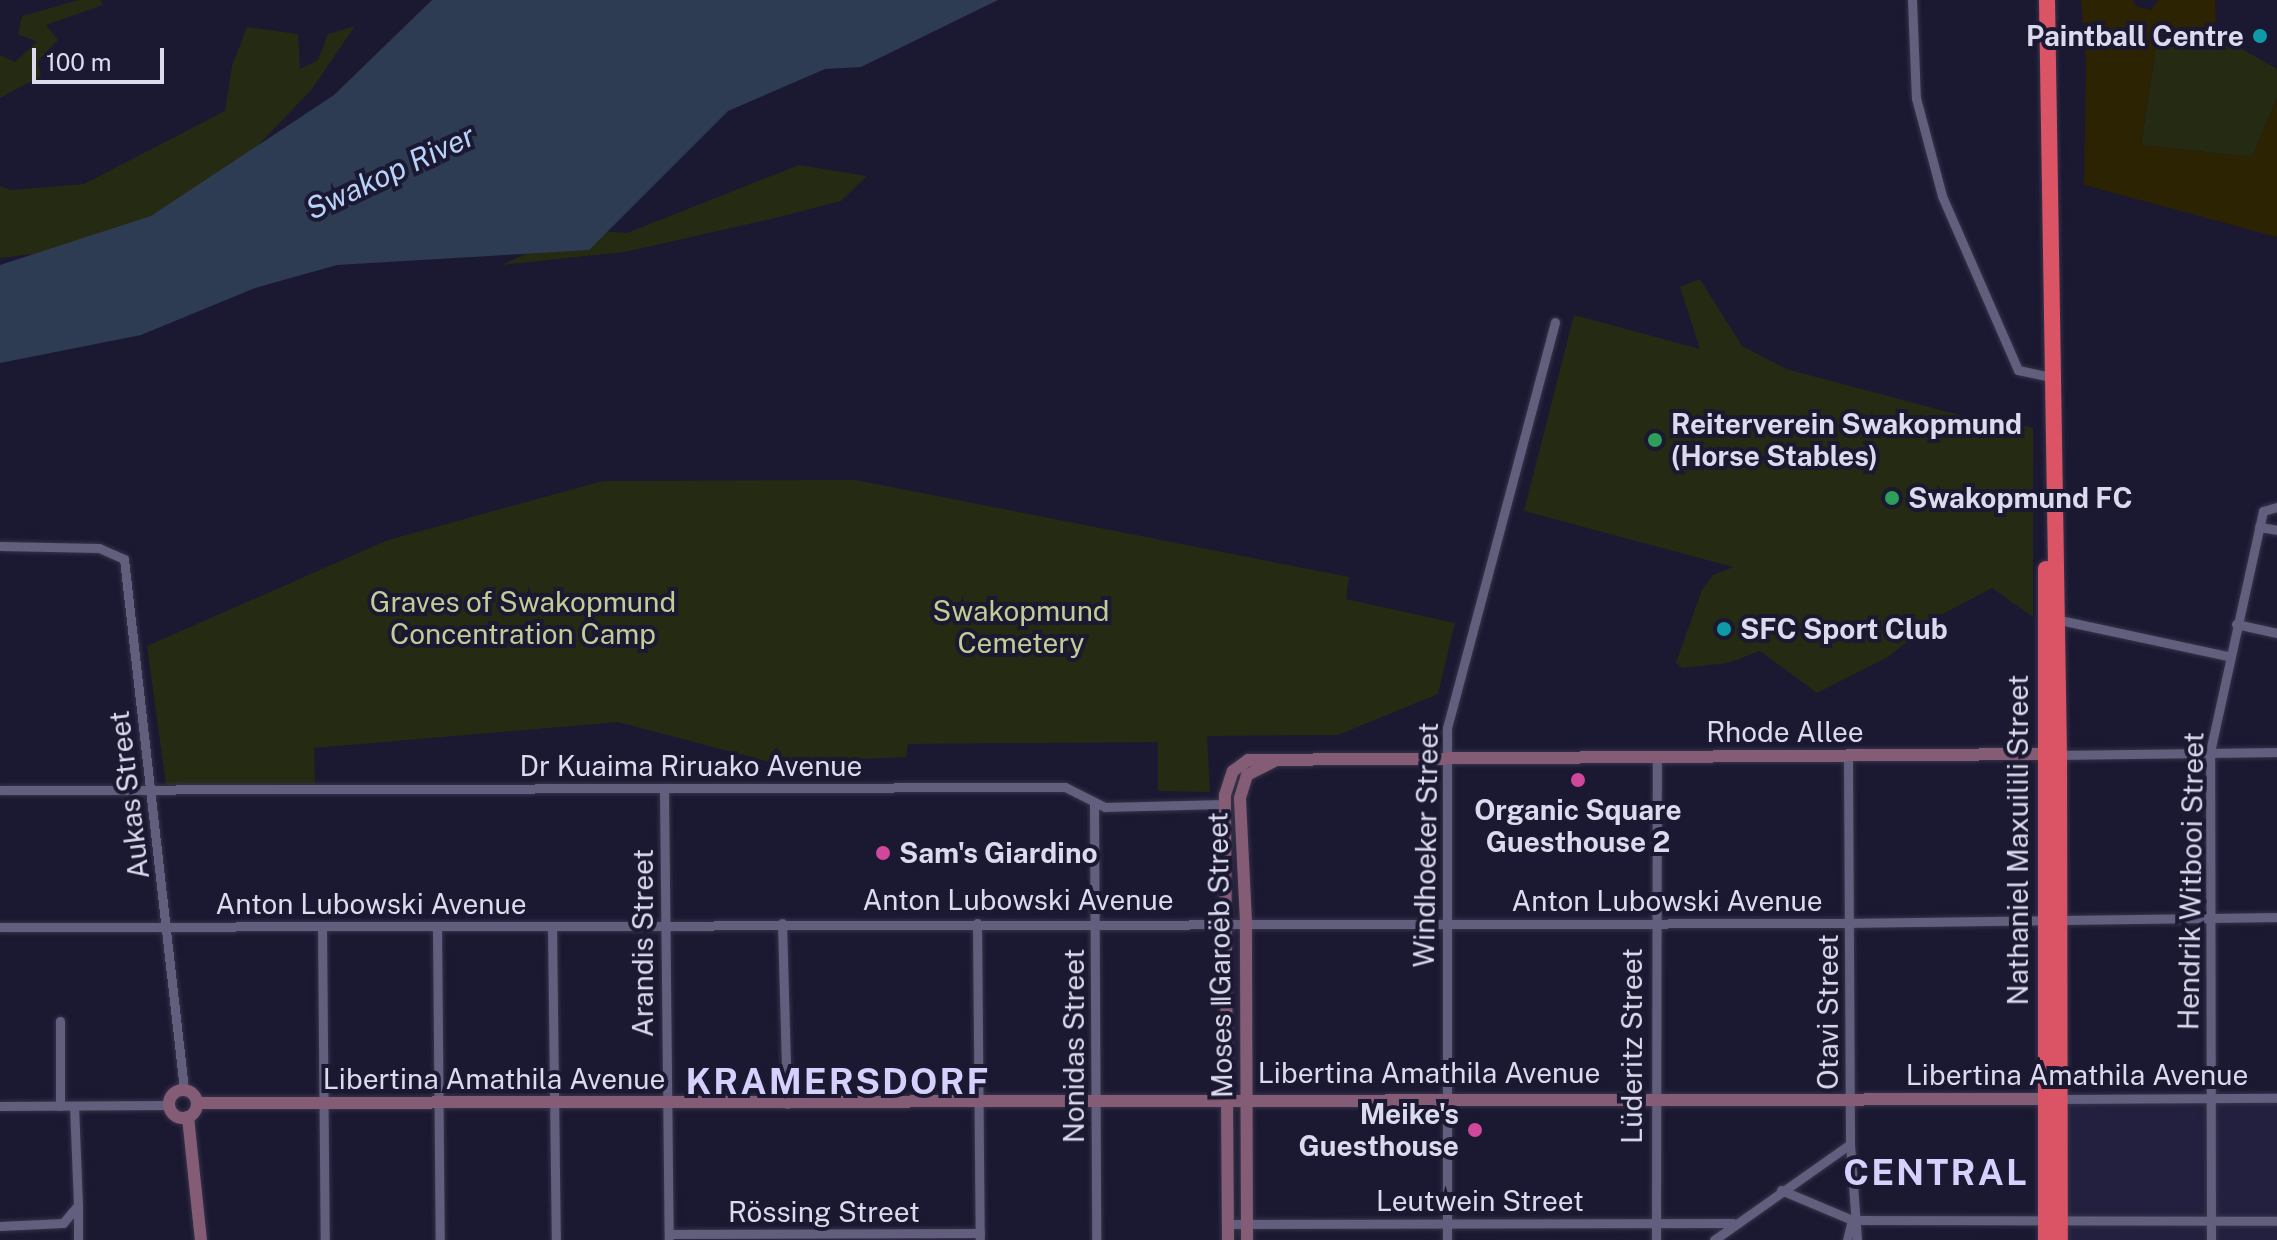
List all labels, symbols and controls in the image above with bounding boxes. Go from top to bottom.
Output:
place label: Paintball Centre [2026,19,2244,53]
marker: Paintball Centre [2251,27,2269,45]
scale bar [36,32,168,82]
text: 100 m [46,48,112,76]
water label: Swakop River [300,117,480,227]
place label: Reiterverein Swakopmund (Horse Stables) [1671,407,2022,473]
marker: Reiterverein Swakopmund (Horse Stables) [1646,431,1664,449]
place label: Swakopmund FC [1908,481,2133,515]
marker: Swakopmund FC [1883,489,1901,507]
park label: Graves of Swakopmund Concentration Camp [370,585,676,651]
park label: Swakopmund Cemetery [932,594,1110,660]
place label: SFC Sport Club [1740,612,1948,646]
marker: SFC Sport Club [1715,620,1733,638]
street label: Nathaniel Maxuilili Street [2001,674,2035,1006]
street label: Aukas Street [102,709,156,881]
street label: Rhode Allee [1706,715,1864,749]
street label: Windhoeker Street [1407,722,1445,968]
street label: Hendrik Witbooi Street [2172,731,2210,1031]
street label: Dr Kuaima Riruako Avenue [519,749,863,783]
marker: Organic Square Guesthouse 2 [1569,771,1587,789]
place label: Organic Square Guesthouse 2 [1474,793,1682,859]
street label: Moses ǁGaroëb Street [1201,811,1239,1099]
place label: Sam's Giardino [899,836,1098,870]
marker: Sam's Giardino [874,844,892,862]
street label: Arandis Street [626,849,660,1037]
street label: Anton Lubowski Avenue [862,883,1174,917]
street label: Anton Lubowski Avenue [1511,884,1823,918]
street label: Anton Lubowski Avenue [215,887,527,921]
street label: Otavi Street [1811,934,1845,1090]
street label: Lüderitz Street [1615,948,1649,1144]
street label: Nonidas Street [1057,949,1091,1143]
street label: Libertina Amathila Avenue [1258,1056,1600,1090]
street label: Libertina Amathila Avenue [1906,1058,2248,1092]
district label: KRAMERSDORF [685,1060,991,1104]
street label: Libertina Amathila Avenue [323,1062,665,1096]
place label: Meike's Guesthouse [1298,1097,1459,1163]
marker: Meike's Guesthouse [1466,1121,1484,1139]
district label: CENTRAL [1843,1151,2029,1195]
street label: Leutwein Street [1376,1184,1584,1218]
street label: Rössing Street [728,1195,920,1229]

